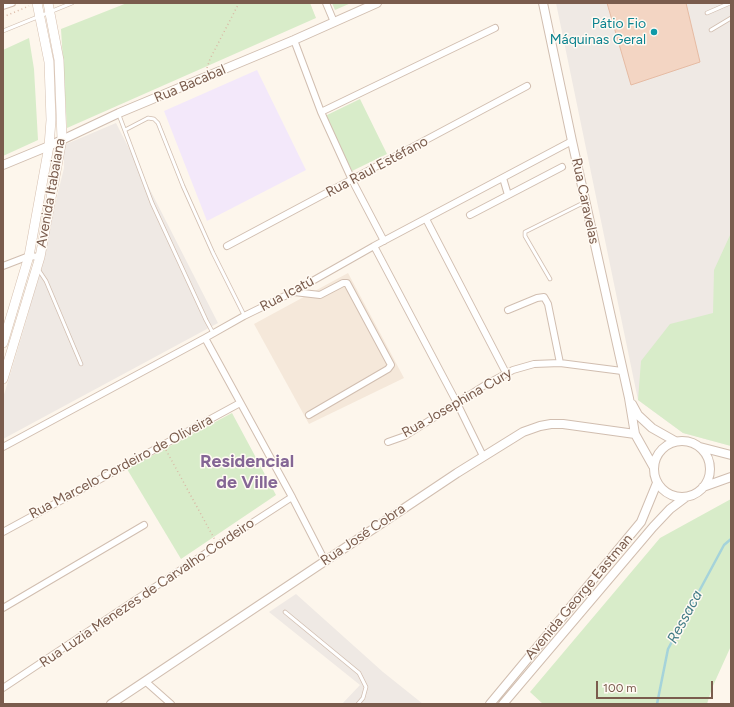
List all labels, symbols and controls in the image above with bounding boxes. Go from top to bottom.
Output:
place label: Pátio Fio Máquinas Geral [550,16,646,48]
marker: Pátio Fio Máquinas Geral [649,27,659,37]
street label: Rua Bacabal [152,61,228,107]
street label: Rua Raul Estéfano [323,133,431,201]
street label: Avenida Itabaiana [33,137,69,249]
street label: Rua Caravelas [568,156,602,246]
street label: Rua Icatú [257,273,317,315]
street label: Rua Josephina Cury [399,365,515,441]
street label: Rua Marcelo Cordeiro de Oliveira [26,411,216,523]
district label: Residencial de Ville [200,451,294,494]
street label: Rua José Cobra [318,501,408,569]
street label: Rua Luzia Menezes de Carvalho Cordeiro [36,515,258,671]
street label: Avenida George Eastman [522,531,636,663]
water label: Ressaca [664,587,706,647]
scale bar [598,673,715,699]
text: 100 m [603,681,637,695]

